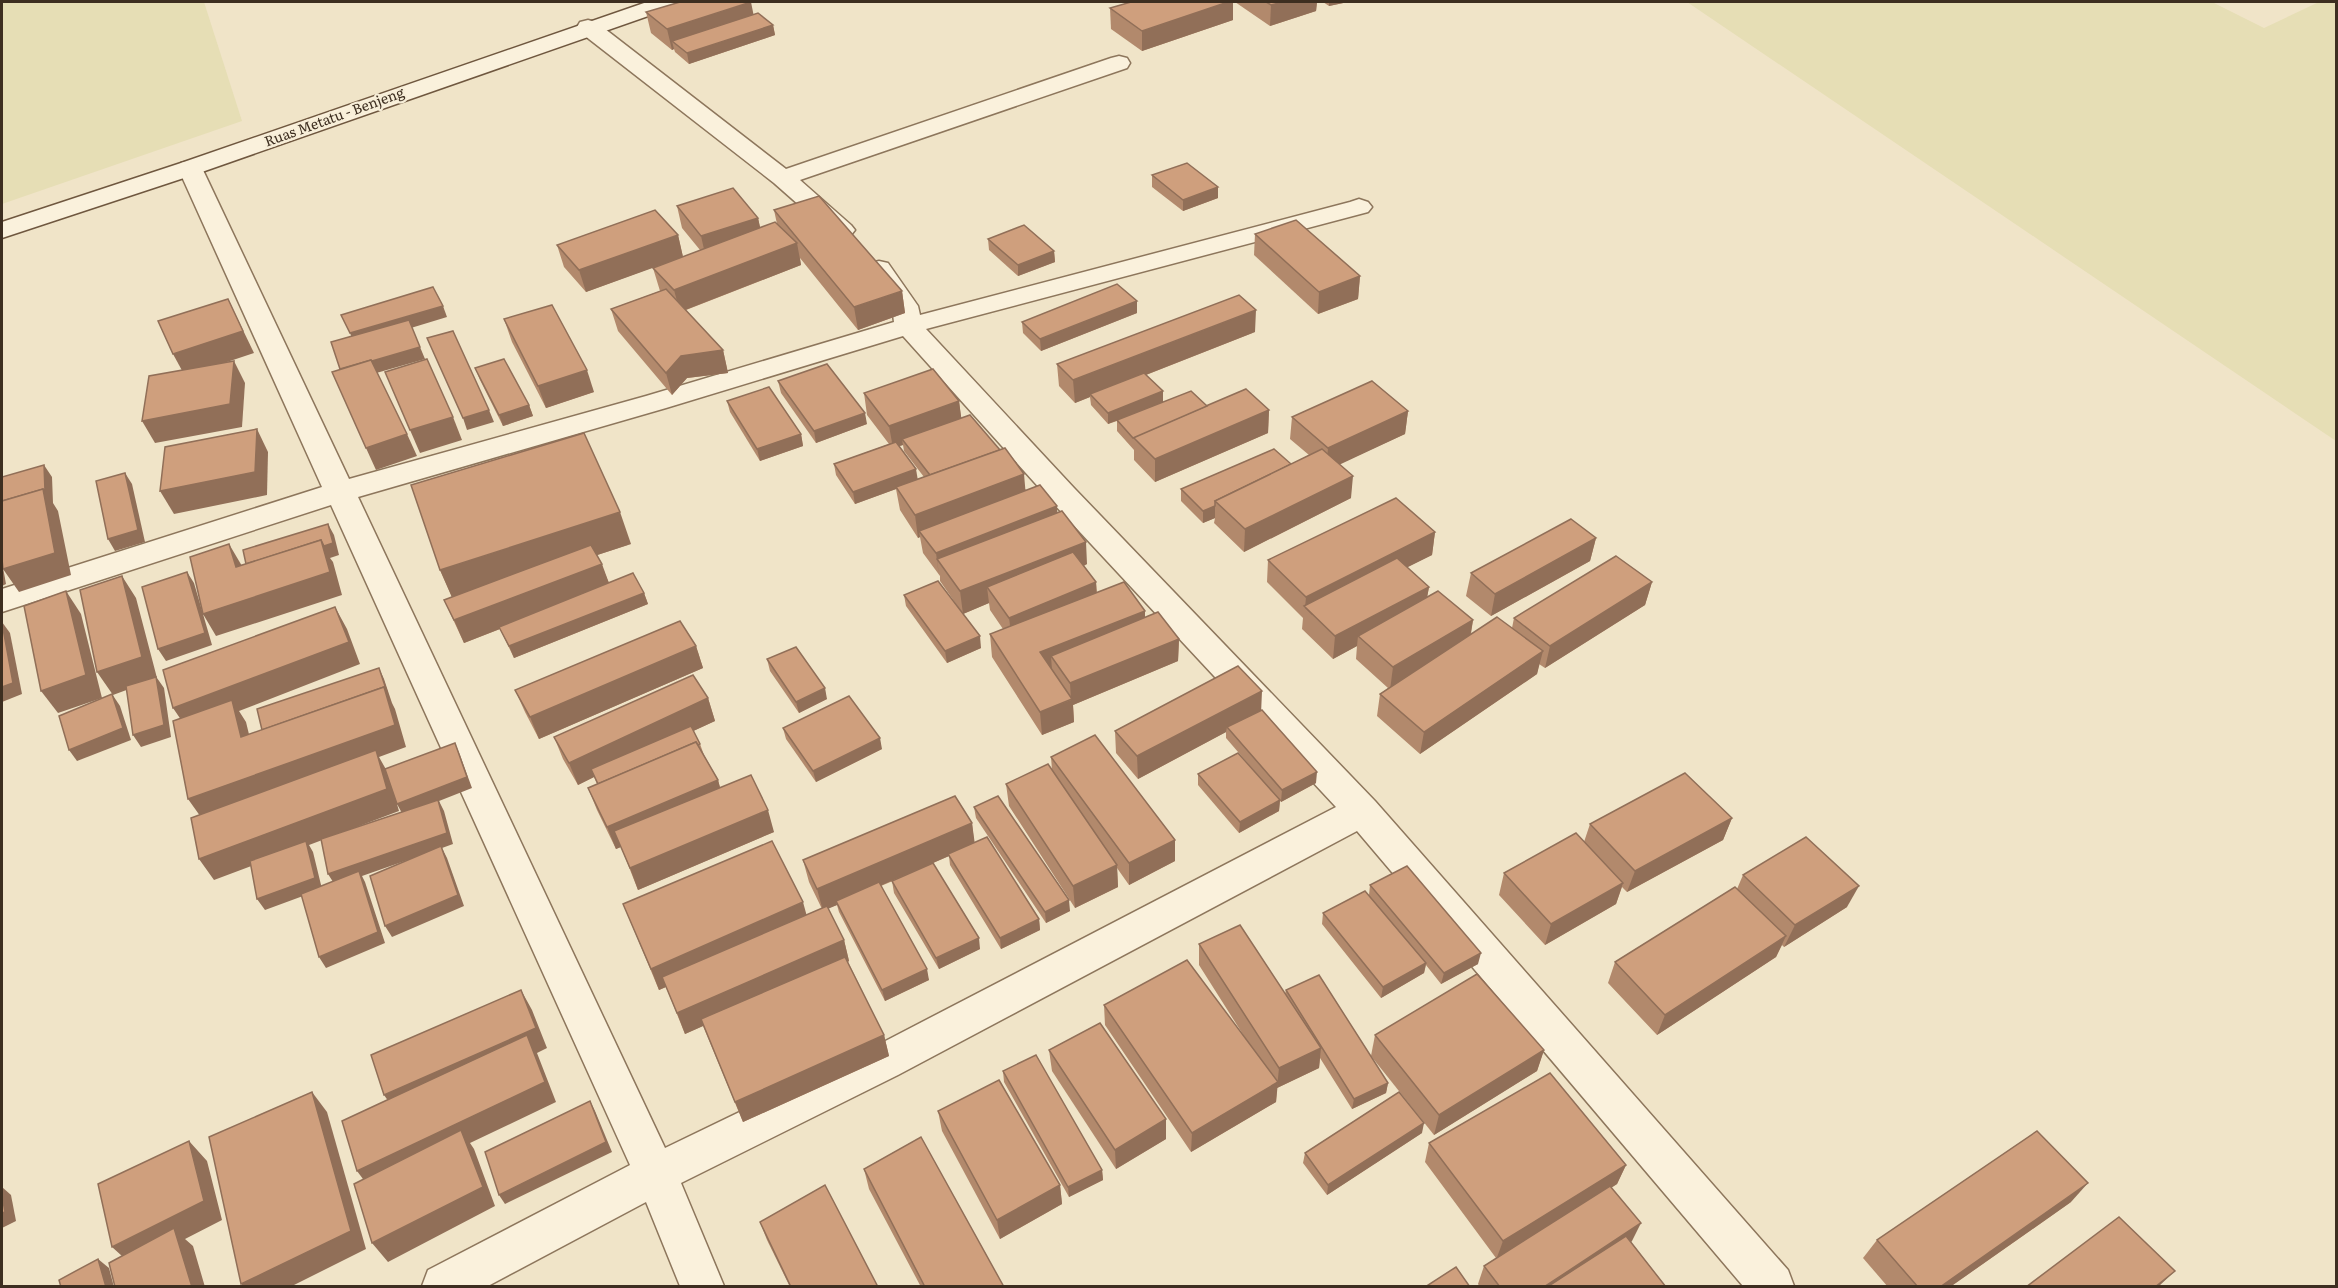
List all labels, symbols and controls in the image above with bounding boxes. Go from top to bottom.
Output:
street label: Ruas Metatu - Benjeng [261,81,407,151]

